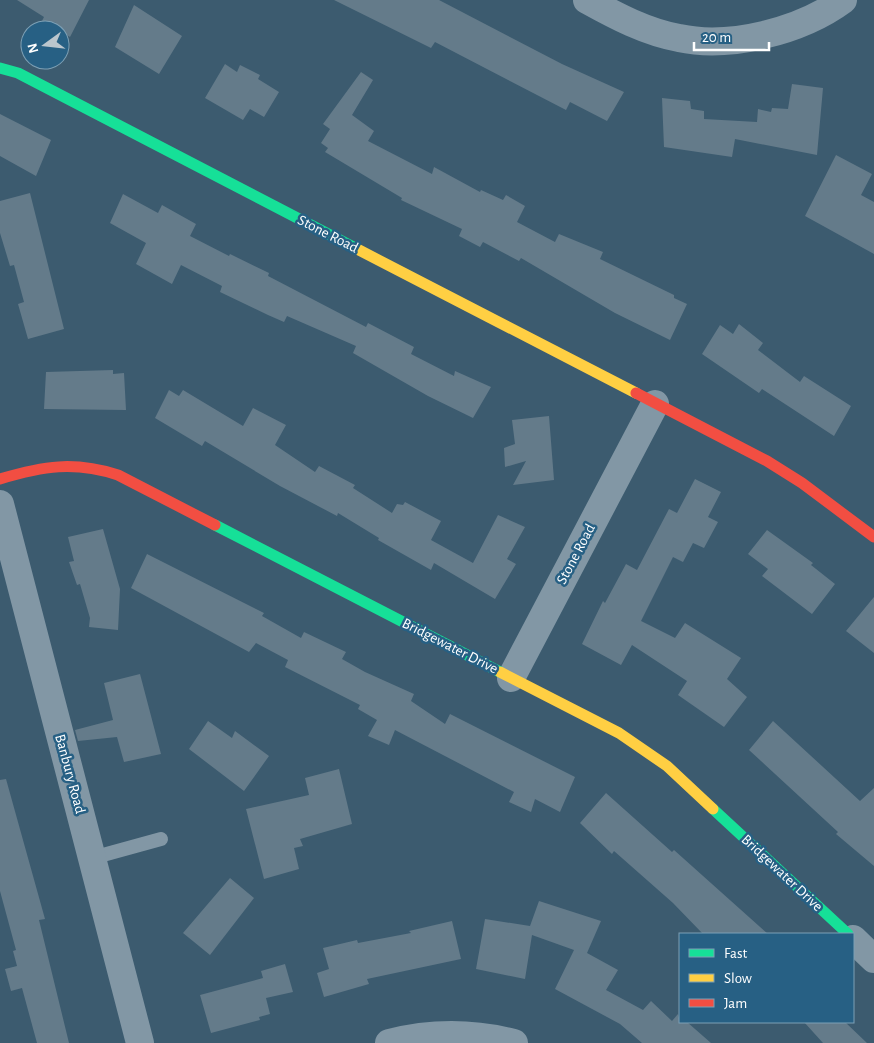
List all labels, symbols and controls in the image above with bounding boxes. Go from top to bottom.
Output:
north arrow [20,20,70,70]
scale bar [694,20,769,52]
text: 20 m [702,30,731,45]
text: N [25,42,41,55]
street label: Stone Road [295,212,361,256]
street label: Stone Road [554,521,598,587]
street label: Bridgewater Drive [400,615,500,677]
street label: Banbury Road [52,733,88,816]
street label: Bridgewater Drive [738,832,826,914]
legend [679,933,854,1023]
text: Fast [724,946,748,961]
text: Slow [724,971,752,986]
text: Jam [724,996,747,1011]

